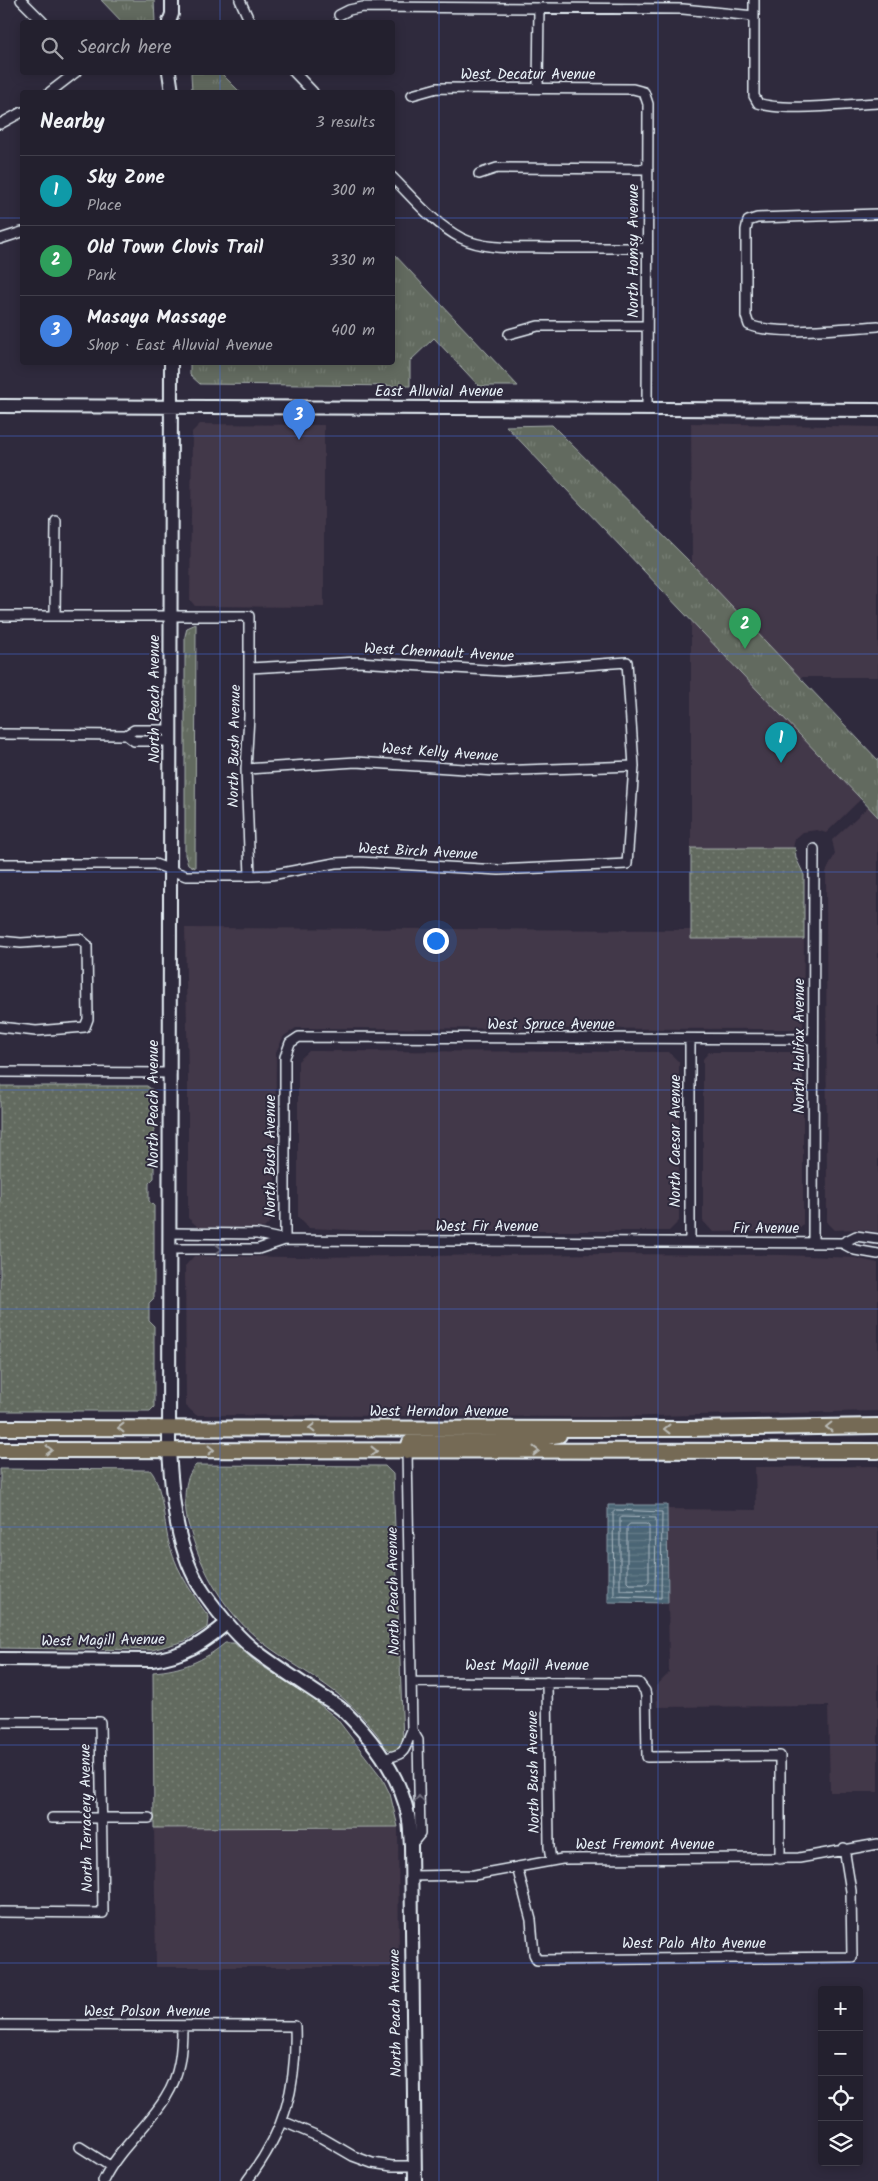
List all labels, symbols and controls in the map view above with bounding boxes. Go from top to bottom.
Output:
search box [20,20,395,75]
text: Search here [78,33,172,63]
icon: search [38,34,66,62]
street label: West Decatur Avenue [461,63,596,87]
text: Nearby [40,106,105,139]
text: 3 results [316,110,375,135]
text: Sky Zone [87,163,165,193]
text: 1 [54,178,58,203]
text: 300 m [331,178,375,203]
street label: North Homsy Avenue [622,184,646,318]
text: Place [87,193,121,218]
text: Old Town Clovis Trail [87,233,263,263]
text: 2 [51,248,61,273]
text: 330 m [330,248,375,273]
text: Park [87,263,116,288]
text: Masaya Massage [87,303,226,333]
text: 3 [52,318,60,343]
text: 400 m [331,318,375,343]
text: Shop · East Alluvial Avenue [87,333,273,358]
street label: East Alluvial Avenue [375,380,503,404]
pin: 3 [283,399,315,440]
pin: 2 [729,608,761,649]
street label: North Peach Avenue [143,634,167,763]
street label: West Chennault Avenue [363,637,515,669]
street label: North Bush Avenue [222,684,248,808]
pin: 1 [765,722,797,763]
street label: West Kelly Avenue [381,737,499,769]
street label: West Birch Avenue [358,837,479,867]
your location [423,928,449,954]
street label: North Halifax Avenue [788,978,812,1114]
street label: West Spruce Avenue [487,1013,615,1037]
street label: North Peach Avenue [142,1039,166,1168]
street label: North Caesar Avenue [664,1074,688,1208]
street label: North Bush Avenue [259,1094,283,1218]
street label: West Fir Avenue [435,1215,539,1239]
street label: Fir Avenue [733,1217,800,1241]
one-way arrow [215,1244,223,1254]
street label: West Herndon Avenue [370,1400,509,1424]
one-way arrow [825,1421,833,1432]
one-way arrow [117,1423,124,1433]
one-way arrow [308,1423,316,1433]
one-way arrow [663,1424,670,1434]
one-way arrow [45,1445,53,1455]
one-way arrow [207,1445,215,1456]
one-way arrow [370,1446,378,1456]
one-way arrow [532,1446,540,1456]
street label: North Peach Avenue [381,1526,407,1656]
street label: West Magill Avenue [41,1628,165,1654]
street label: West Magill Avenue [465,1654,589,1678]
street label: North Bush Avenue [521,1710,547,1834]
street label: North Terracery Avenue [74,1743,100,1893]
one-way arrow [414,1795,424,1802]
street label: West Fremont Avenue [576,1833,715,1857]
street label: West Palo Alto Avenue [622,1932,766,1956]
street label: North Peach Avenue [383,1948,409,2078]
map controls [818,1986,863,2166]
button: + [818,1986,863,2031]
street label: West Polson Avenue [84,2000,211,2024]
button: − [818,2031,863,2076]
button: locate [818,2076,863,2121]
button: layers [818,2121,863,2166]

